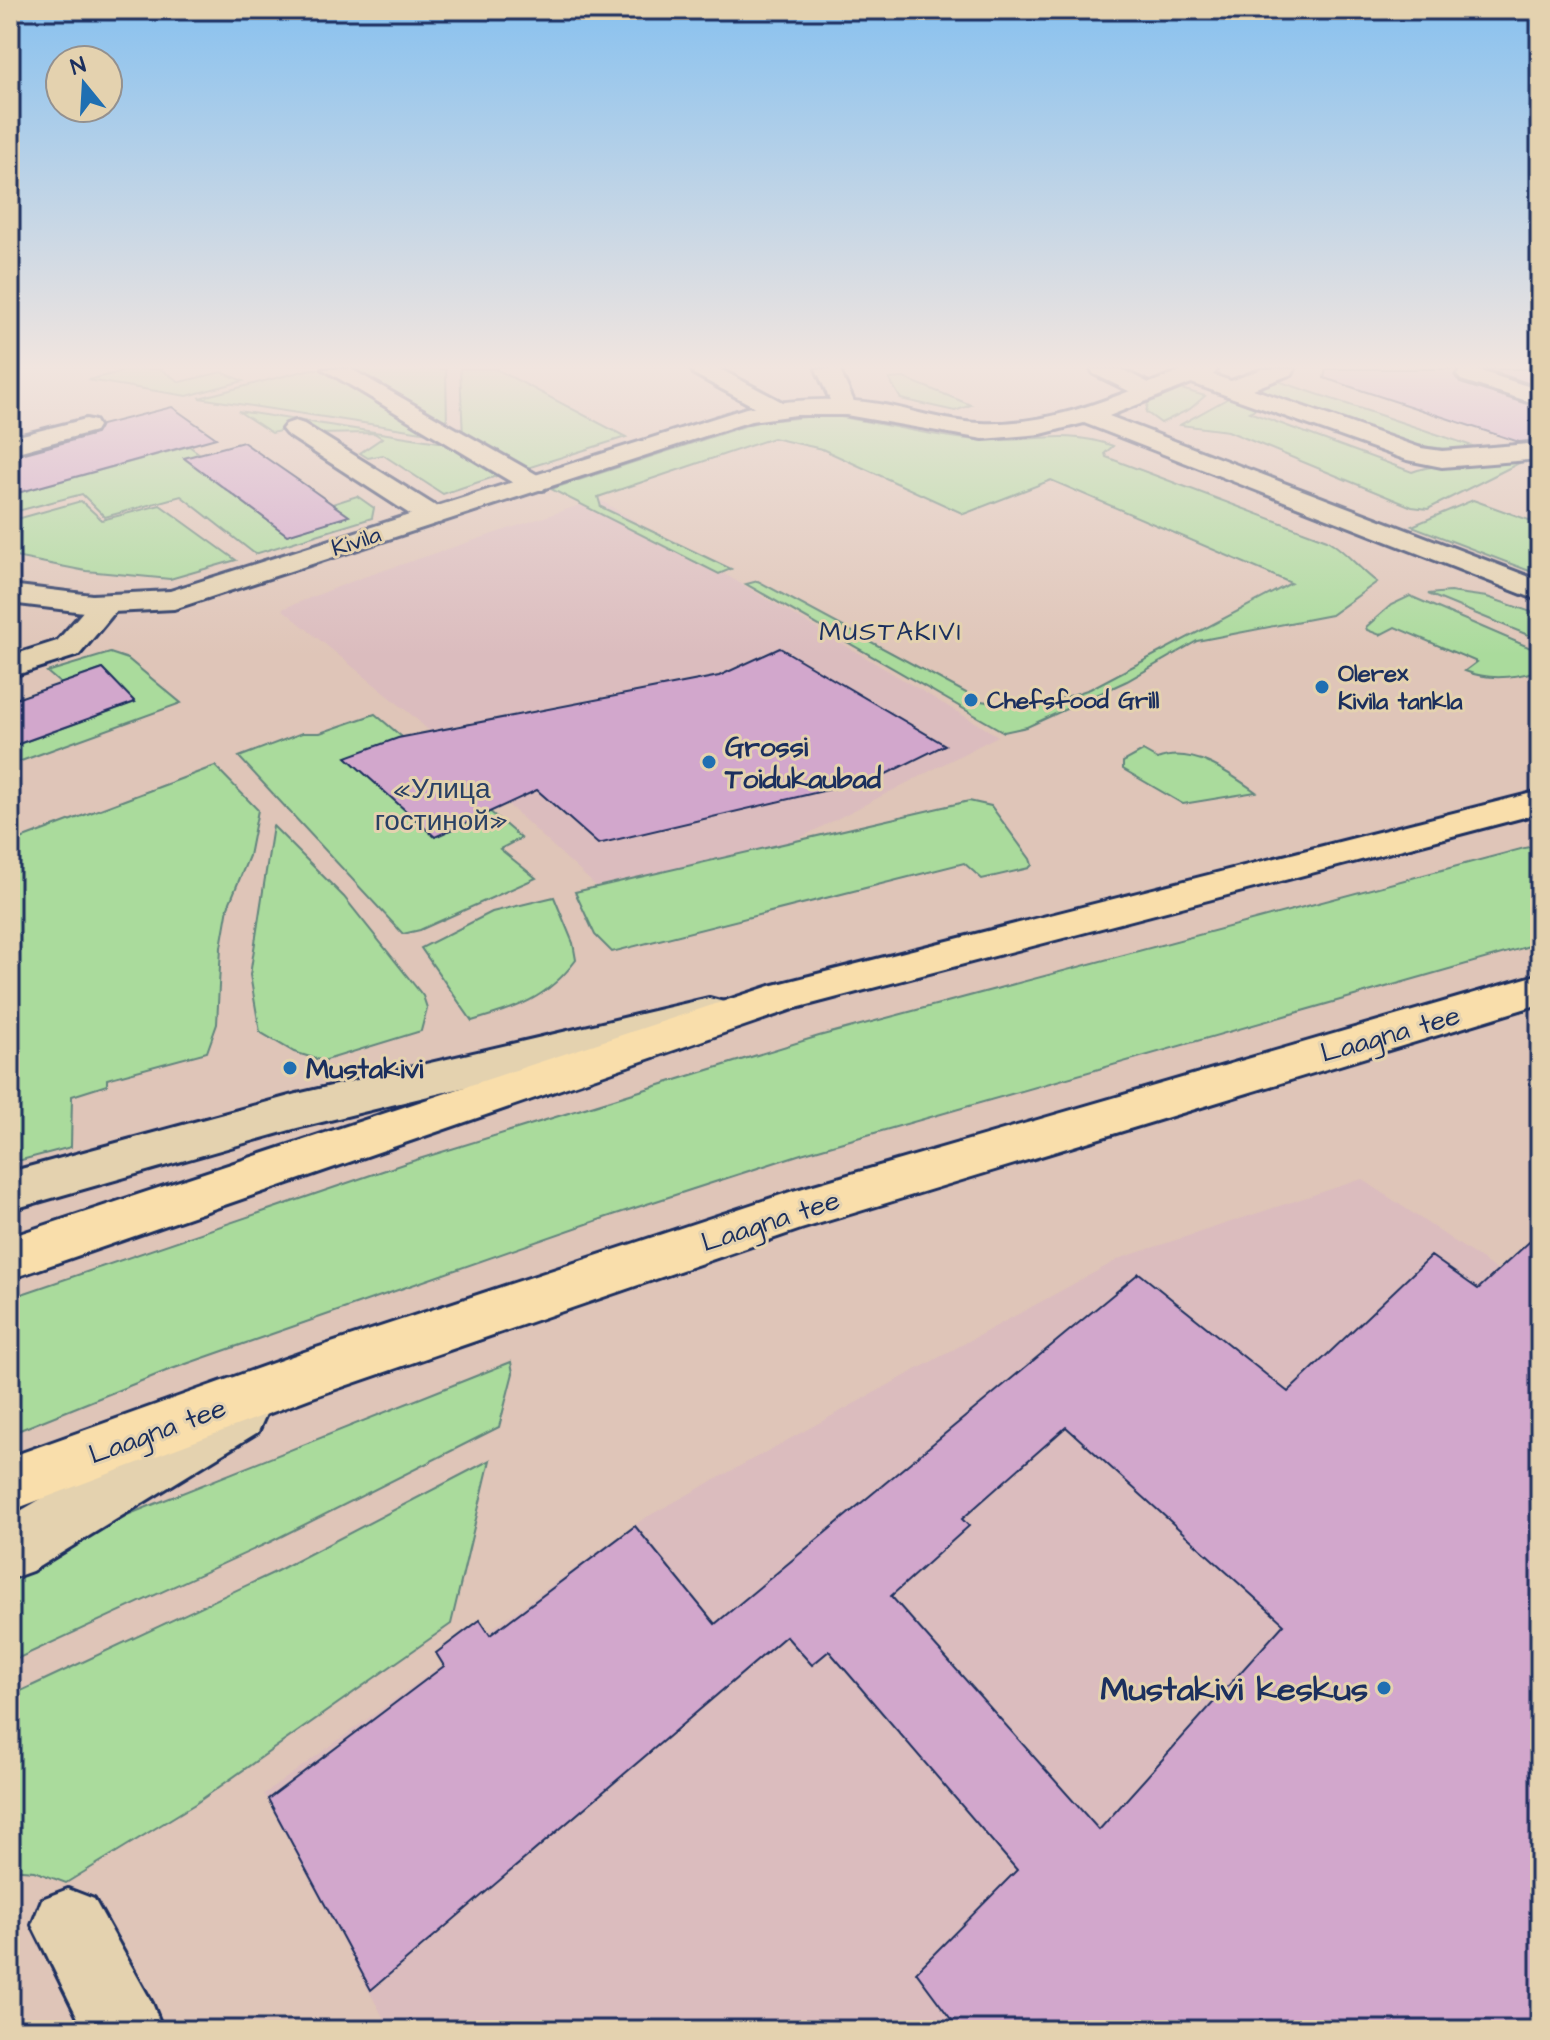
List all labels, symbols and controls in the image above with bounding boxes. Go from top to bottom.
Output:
north arrow [44,44,124,124]
text: N [67,49,90,83]
street label: Kivila [327,518,385,566]
district label: MUSTAKIVI [819,614,963,650]
place label: Olerex Kivila tankla [1338,657,1463,719]
marker: Olerex Kivila tankla [1313,678,1331,696]
place label: Chefsfood Grill [987,684,1160,718]
marker: Chefsfood Grill [962,691,980,709]
place label: Grossi Toidukaubad [724,728,882,799]
marker: Grossi Toidukaubad [700,753,718,771]
park label: «Улица гостиной» [375,770,507,841]
street label: Laagna tee [1316,996,1465,1074]
place label: Mustakivi [306,1050,424,1089]
marker: Mustakivi [281,1059,299,1077]
street label: Laagna tee [696,1181,845,1263]
street label: Laagna tee [83,1389,232,1475]
place label: Mustakivi keskus [1101,1666,1368,1714]
marker: Mustakivi keskus [1375,1679,1393,1697]

